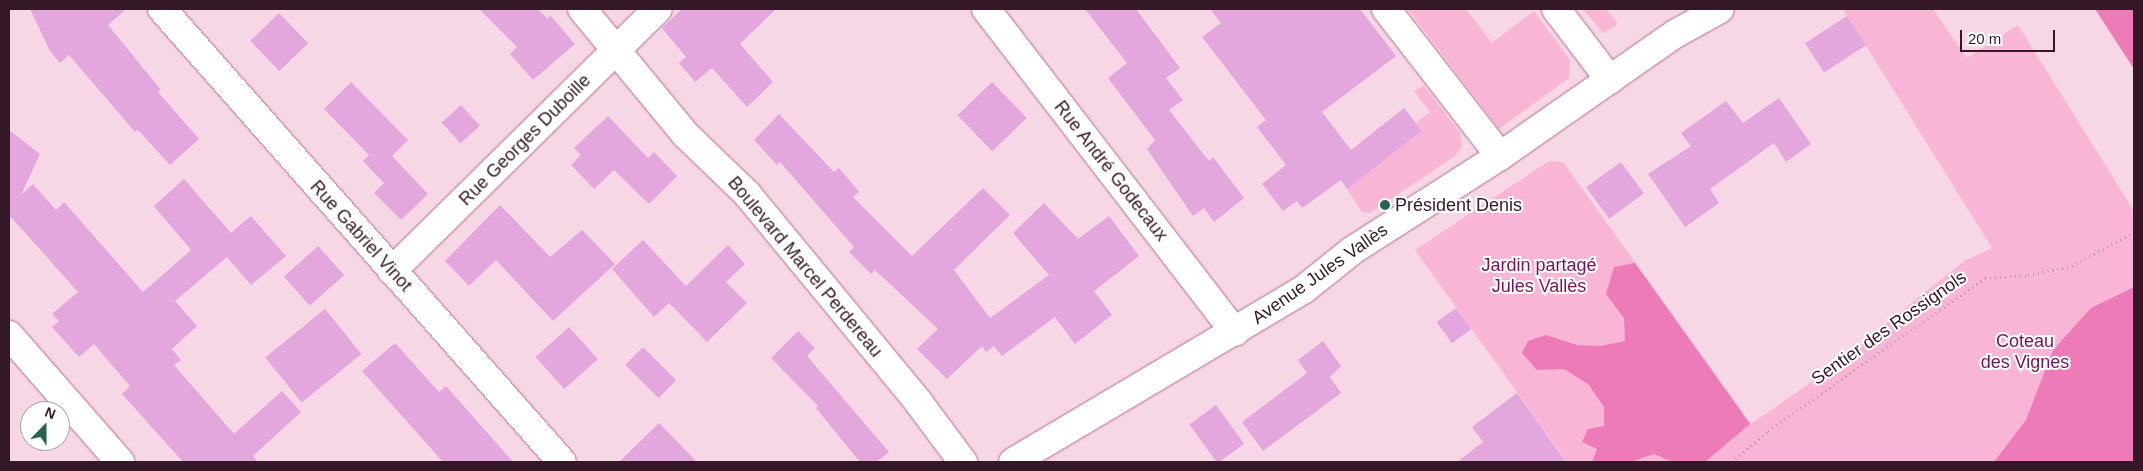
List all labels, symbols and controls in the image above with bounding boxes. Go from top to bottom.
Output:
scale bar [1963,20,2058,52]
text: 20 m [1968,30,2001,47]
street label: Rue Georges Duboille [455,70,595,210]
street label: Rue André Godecaux [1049,96,1173,246]
street label: Boulevard Marcel Perdereau [723,172,887,362]
street label: Rue Gabriel Vinot [306,176,416,296]
place label: Président Denis [1395,194,1522,216]
marker: Président Denis [1379,199,1391,211]
street label: Avenue Jules Vallès [1248,219,1392,329]
park label: Jardin partagé Jules Vallès [1481,255,1597,298]
street label: Sentier des Rossignols [1807,266,1971,390]
park label: Coteau des Vignes [1981,331,2069,374]
north arrow [20,401,70,451]
text: N [43,404,58,422]

